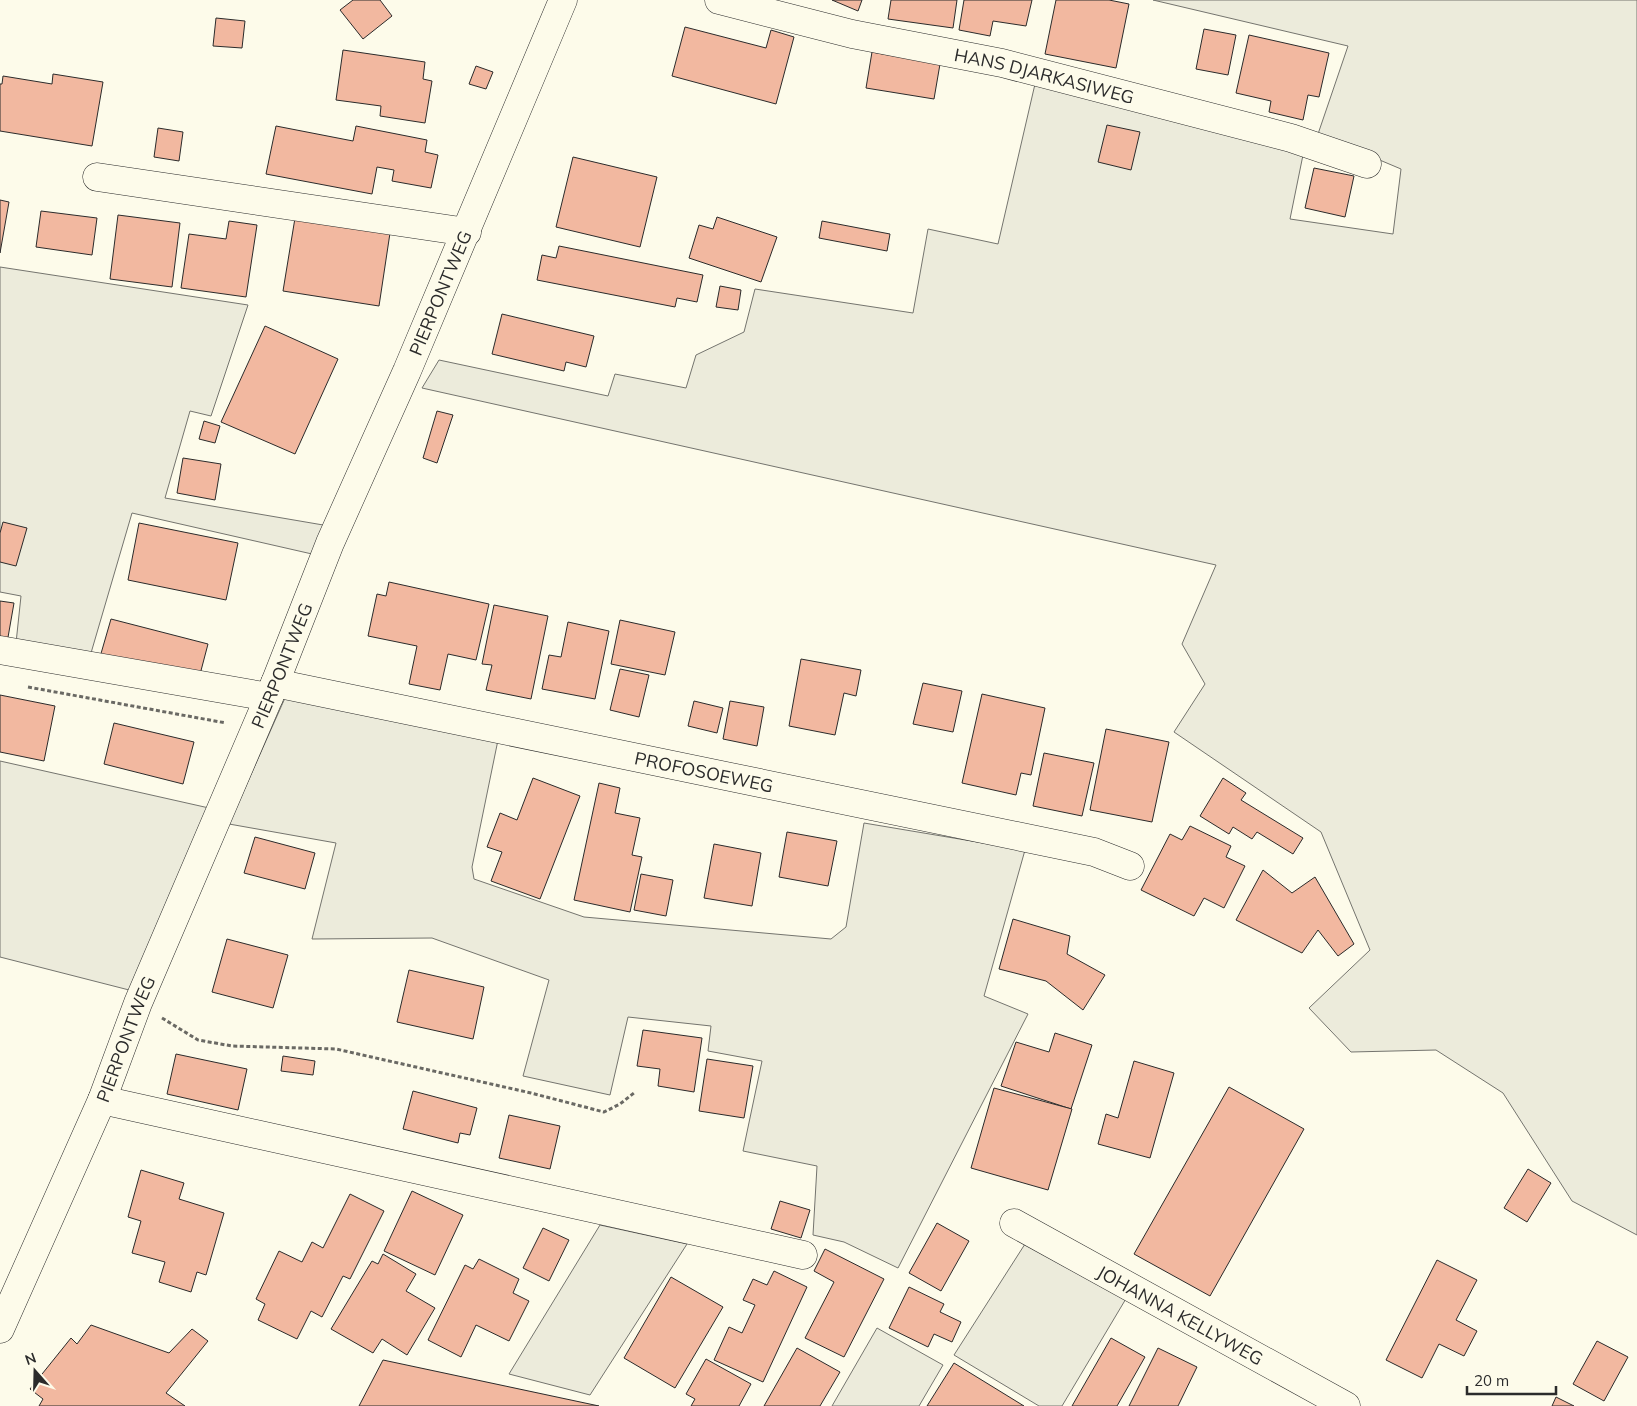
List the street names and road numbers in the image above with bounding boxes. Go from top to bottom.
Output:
street label: HANS DJARKASIWEG [952,43,1137,108]
street label: PIERPONTWEG [403,227,476,359]
street label: PIERPONTWEG [246,599,317,732]
street label: PROFOSOEWEG [633,746,775,797]
street label: PIERPONTWEG [91,972,160,1105]
street label: JOHANNA KELLYWEG [1093,1260,1267,1370]

